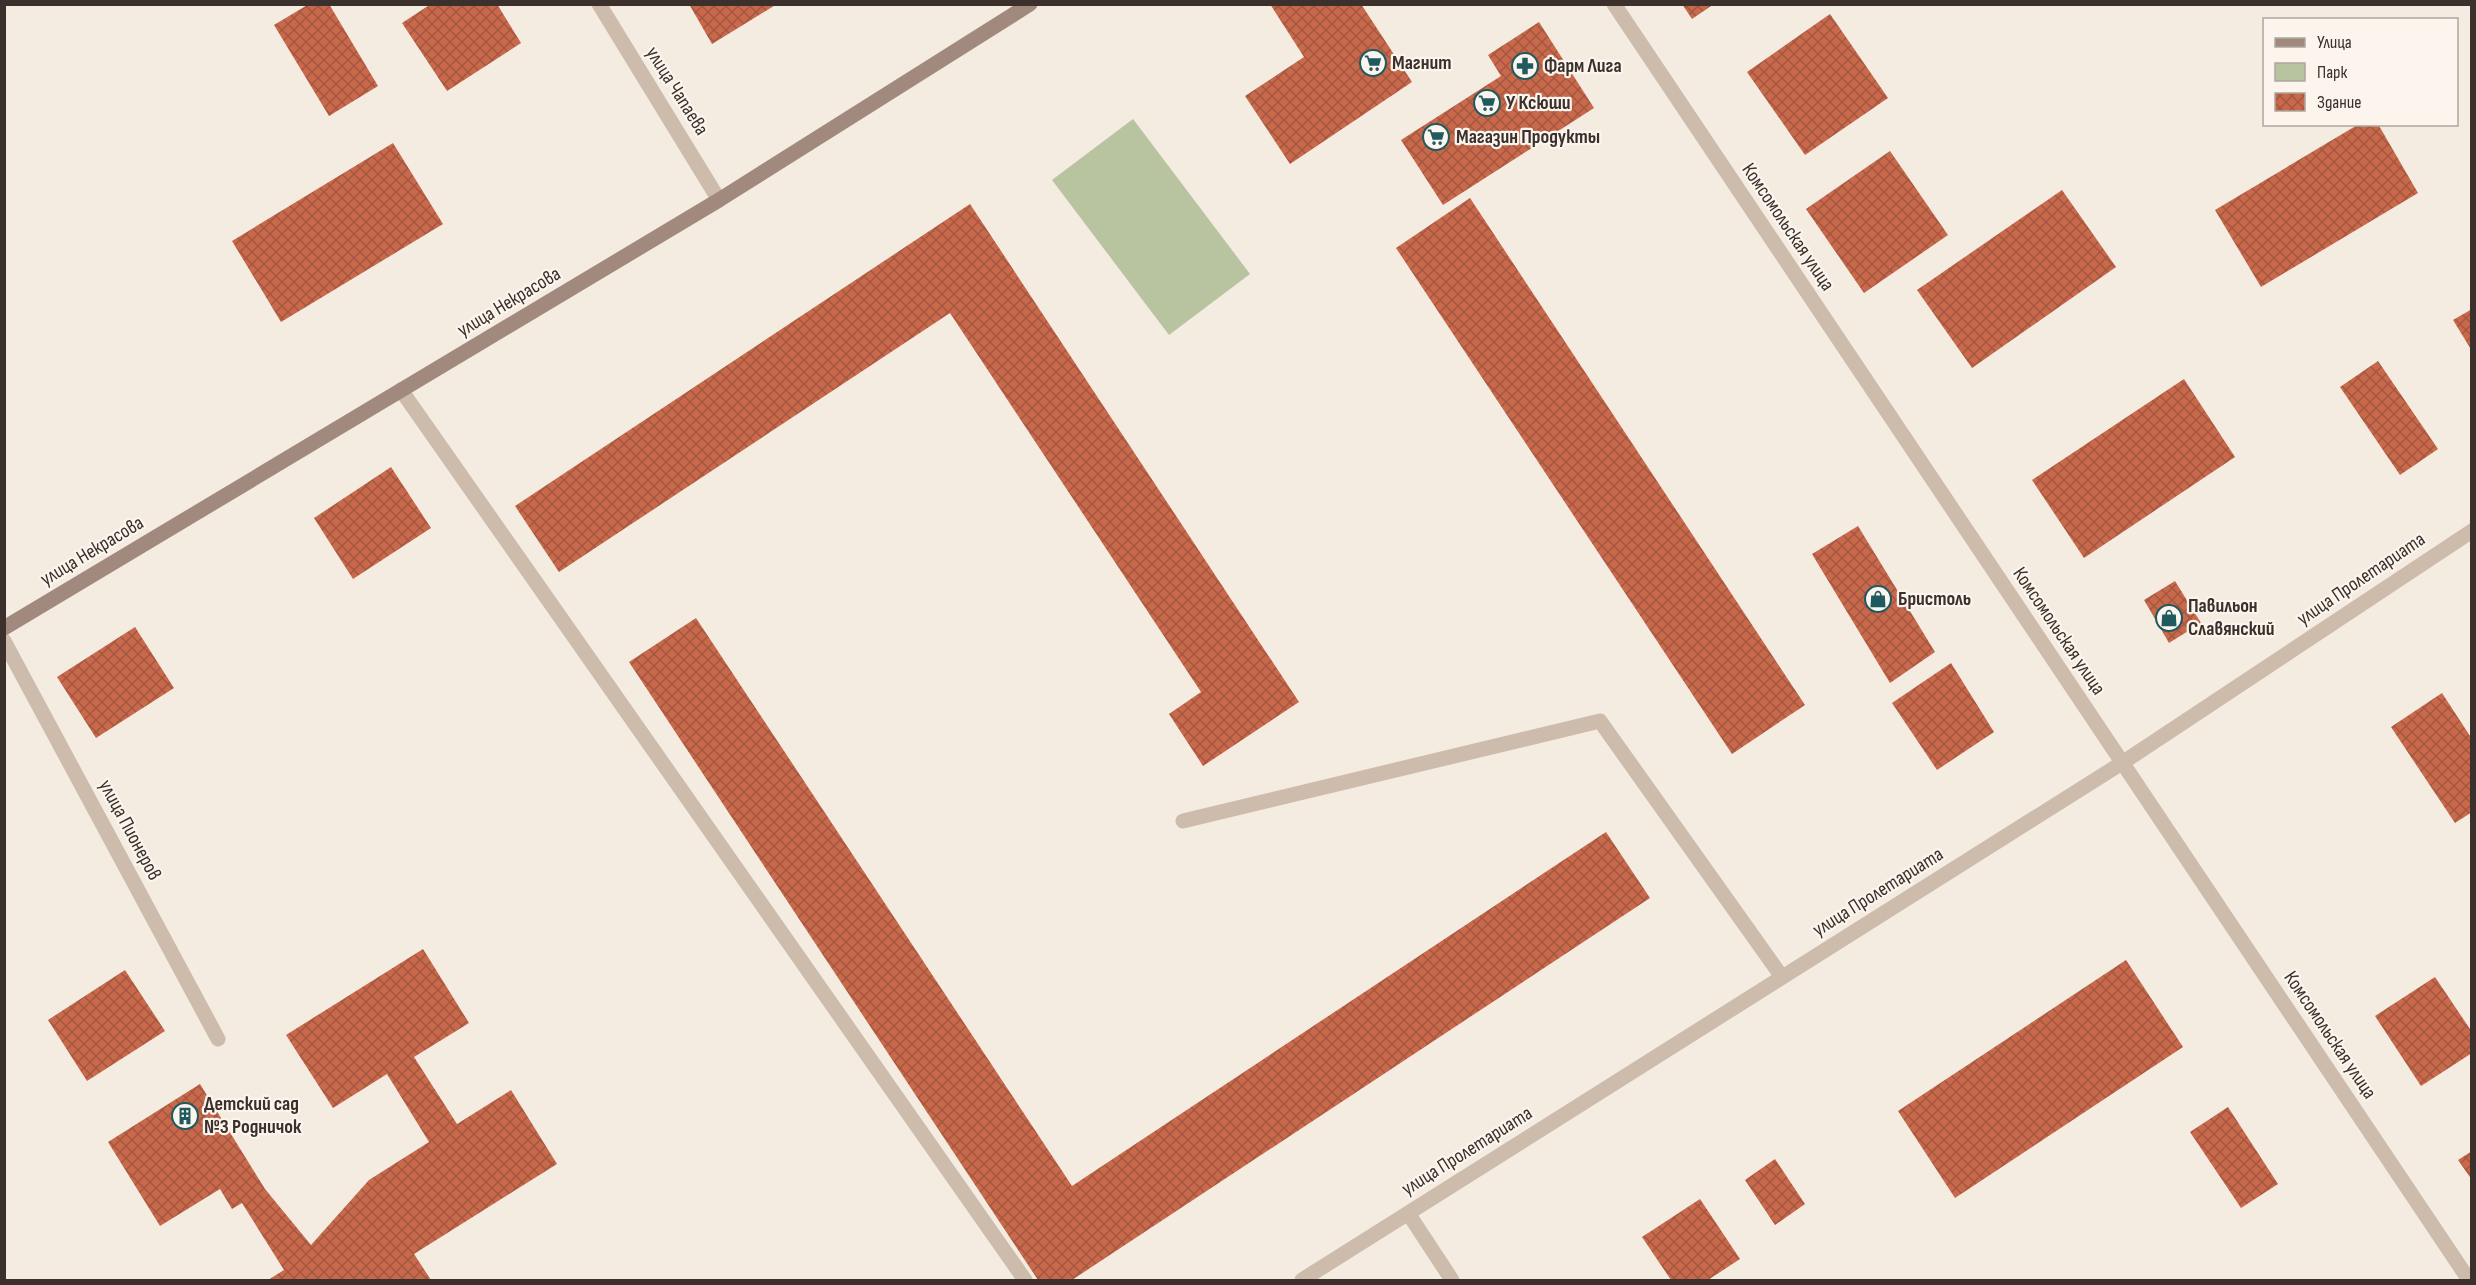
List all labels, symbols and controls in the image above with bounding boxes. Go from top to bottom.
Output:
legend [2263,18,2458,126]
text: Улица [2317,32,2352,53]
street label: улица Чапаева [640,42,714,140]
supermarket icon: Магнит [1358,48,1388,78]
place label: Магнит [1392,51,1451,75]
pharmacy icon: Фарм Лига [1510,51,1540,81]
place label: Фарм Лига [1544,54,1622,78]
text: Парк [2317,62,2348,83]
supermarket icon: У Ксюши [1472,88,1502,118]
place label: У Ксюши [1506,91,1571,115]
text: Здание [2317,92,2362,113]
supermarket icon: Магазин Продукты [1421,122,1451,152]
place label: Магазин Продукты [1456,125,1600,149]
street label: Комсомольская улица [1736,159,1840,295]
street label: улица Некрасова [453,262,565,342]
street label: улица Некрасова [36,511,148,591]
street label: улица Пролетариата [2292,527,2430,631]
street label: Комсомольская улица [2007,563,2111,699]
shop icon: Бристоль [1863,584,1893,614]
place label: Бристоль [1898,587,1971,611]
place label: Павильон Славянский [2188,594,2275,641]
shop icon: Павильон Славянский [2154,603,2184,633]
street label: улица Пионеров [94,776,166,884]
street label: улица Пролетариата [1808,842,1948,942]
street label: Комсомольская улица [2278,967,2382,1103]
place label: Детский сад №3 Родничок [204,1092,302,1139]
building icon: Детский сад №3 Родничок [170,1101,200,1131]
street label: улица Пролетариата [1397,1101,1537,1201]

